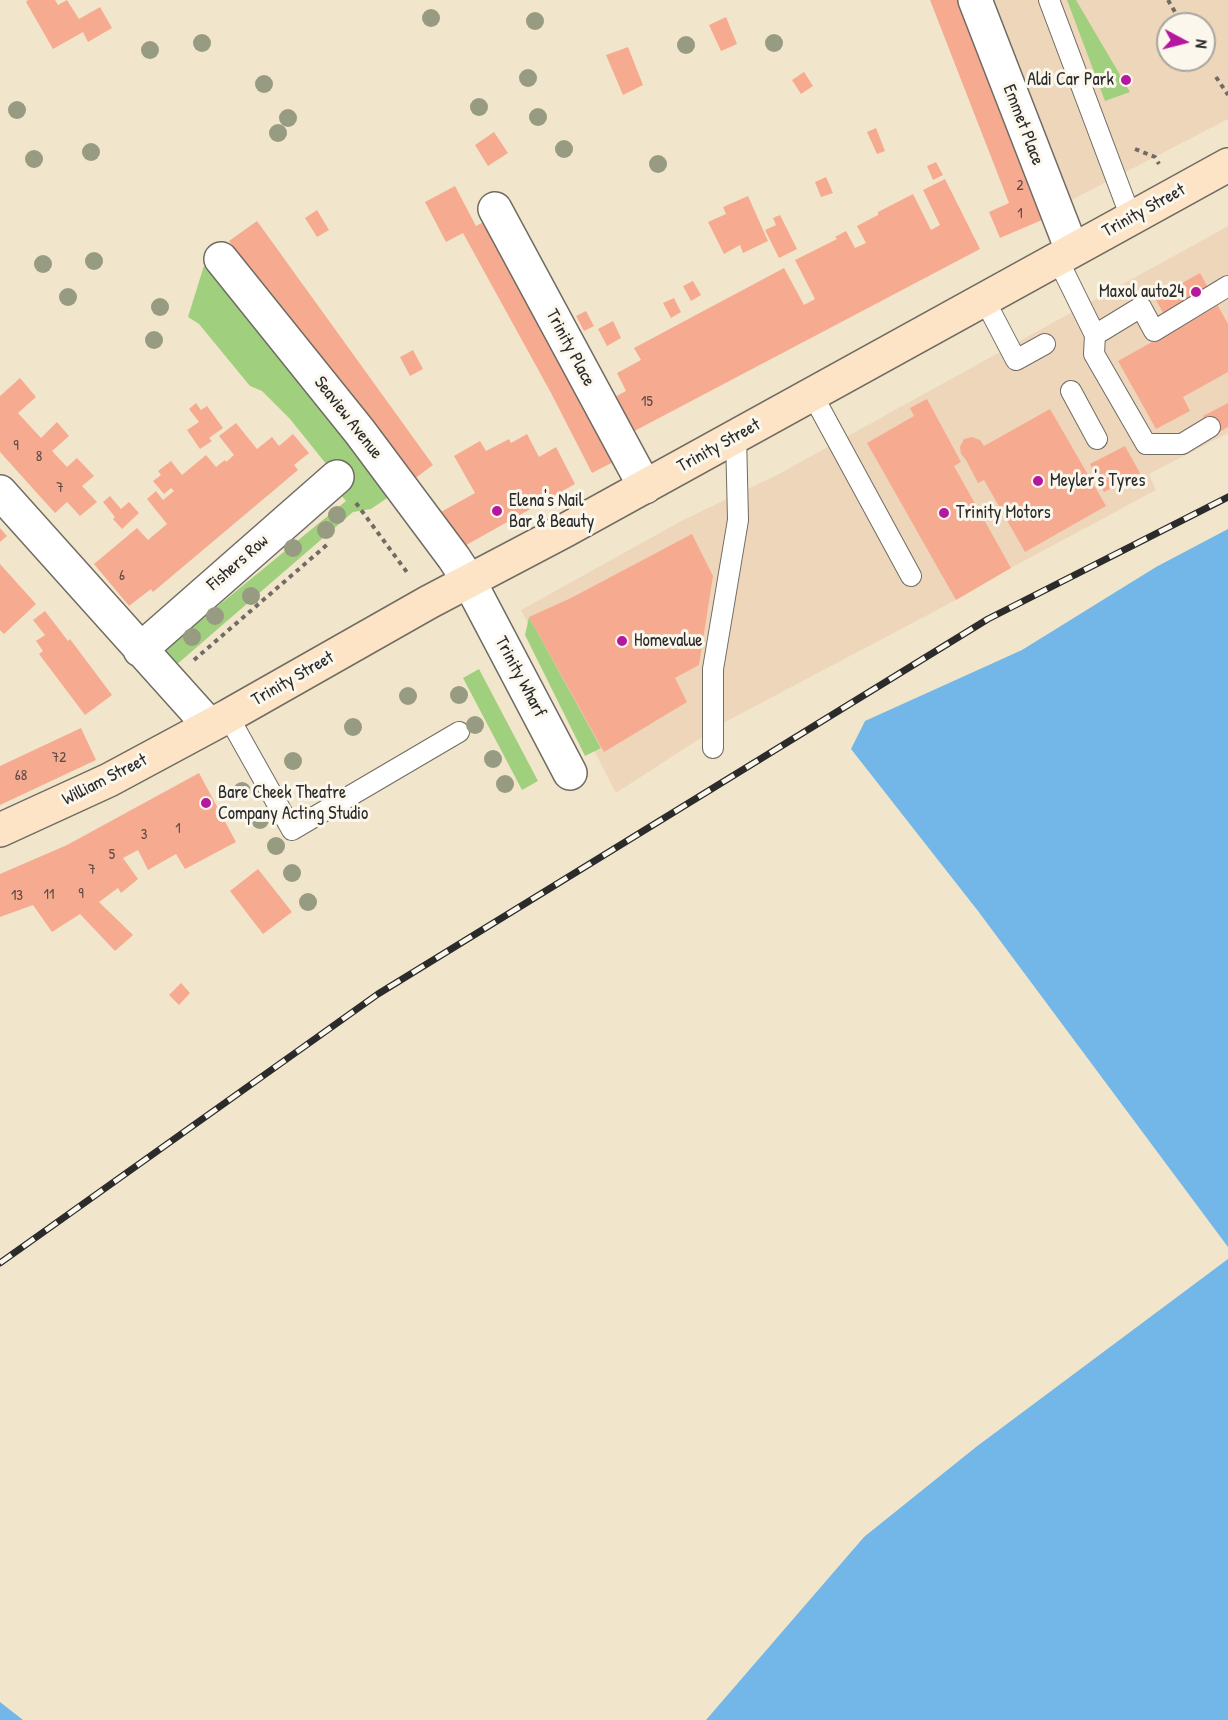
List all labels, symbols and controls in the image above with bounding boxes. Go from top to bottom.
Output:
north arrow [1156,12,1216,72]
text: N [1190,38,1213,50]
place label: Aldi Car Park [1027,69,1114,91]
marker: Aldi Car Park [1119,73,1133,87]
street label: Emmet Place [998,82,1048,168]
house number: 2 [1016,177,1024,195]
street label: Trinity Street [1099,179,1189,243]
house number: 1 [1017,205,1023,223]
place label: Maxol auto24 [1099,281,1184,303]
marker: Maxol auto24 [1189,285,1203,299]
street label: Trinity Place [541,306,599,390]
street label: Seaview Avenue [309,372,387,464]
house number: 15 [641,393,653,411]
street label: Trinity Street [674,414,764,478]
house number: 9 [13,437,19,455]
house number: 8 [36,448,42,466]
place label: Meyler's Tyres [1050,470,1145,492]
marker: Meyler's Tyres [1031,474,1045,488]
house number: 7 [56,479,64,497]
place label: Elena's Nail Bar & Beauty [509,490,594,532]
place label: Trinity Motors [956,502,1051,524]
marker: Elena's Nail Bar & Beauty [490,504,504,518]
marker: Trinity Motors [937,506,951,520]
street label: Fishers Row [203,531,273,595]
house number: 6 [119,567,125,585]
place label: Homevalue [634,630,702,652]
street label: Trinity Wharf [490,633,550,721]
marker: Homevalue [615,634,629,648]
street label: Trinity Street [248,647,338,711]
house number: 72 [52,749,66,767]
street label: William Street [59,749,151,811]
house number: 68 [15,767,27,785]
place label: Bare Cheek Theatre Company Acting Studio [218,782,368,824]
marker: Bare Cheek Theatre Company Acting Studio [199,796,213,810]
house number: 1 [175,820,181,838]
house number: 3 [141,826,147,844]
house number: 5 [109,846,115,864]
house number: 7 [88,861,96,879]
house number: 9 [78,885,84,903]
house number: 11 [44,886,54,904]
house number: 13 [11,887,23,905]

